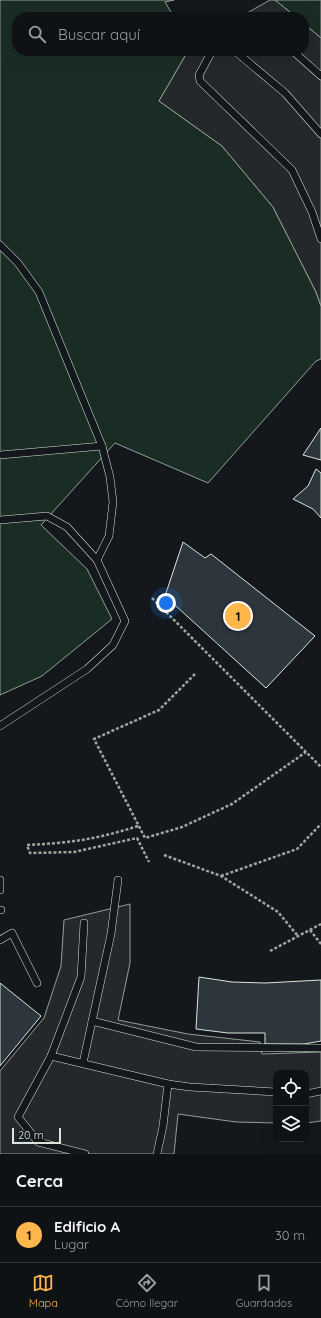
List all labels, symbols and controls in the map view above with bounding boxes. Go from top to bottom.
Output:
search box [12,12,309,56]
icon: search [26,23,48,45]
text: Buscar aquí [58,25,140,44]
your location [156,593,176,613]
pin: 1 [225,601,251,631]
map controls [273,1070,309,1142]
button: locate [273,1070,309,1106]
button: layers [273,1106,309,1142]
scale bar [12,1126,61,1145]
text: 20 m [18,1128,44,1142]
text: Cerca [16,1170,63,1191]
text: Edificio A [54,1217,120,1236]
text: 1 [26,1227,32,1243]
text: 30 m [275,1227,305,1243]
text: Lugar [54,1236,89,1252]
tab: Mapa [29,1272,58,1310]
tab: Cómo llegar [116,1272,178,1310]
tab: Guardados [236,1272,292,1310]

